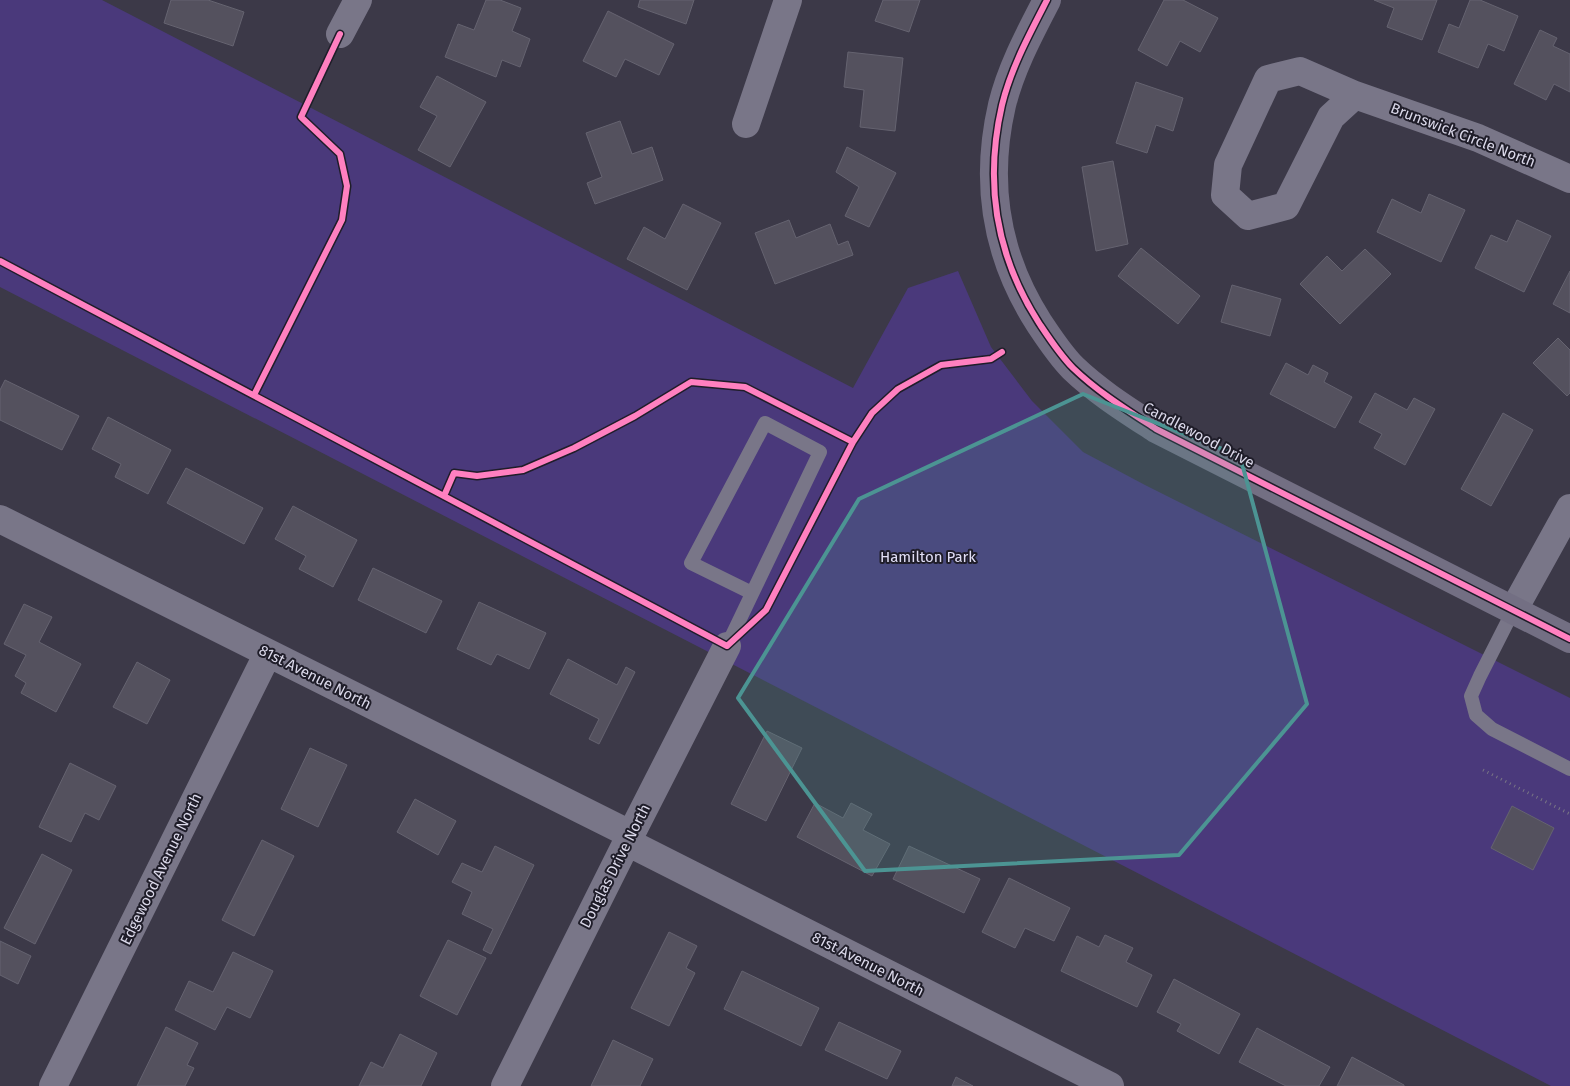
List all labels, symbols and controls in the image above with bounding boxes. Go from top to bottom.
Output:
street label: Brunswick Circle North [1388,99,1538,171]
street label: Candlewood Drive [1140,398,1258,472]
park label: Hamilton Park [880,548,976,566]
street label: 81st Avenue North [256,641,374,713]
street label: Edgewood Avenue North [116,790,206,948]
street label: Douglas Drive North [576,801,654,931]
street label: 81st Avenue North [809,928,927,1000]

